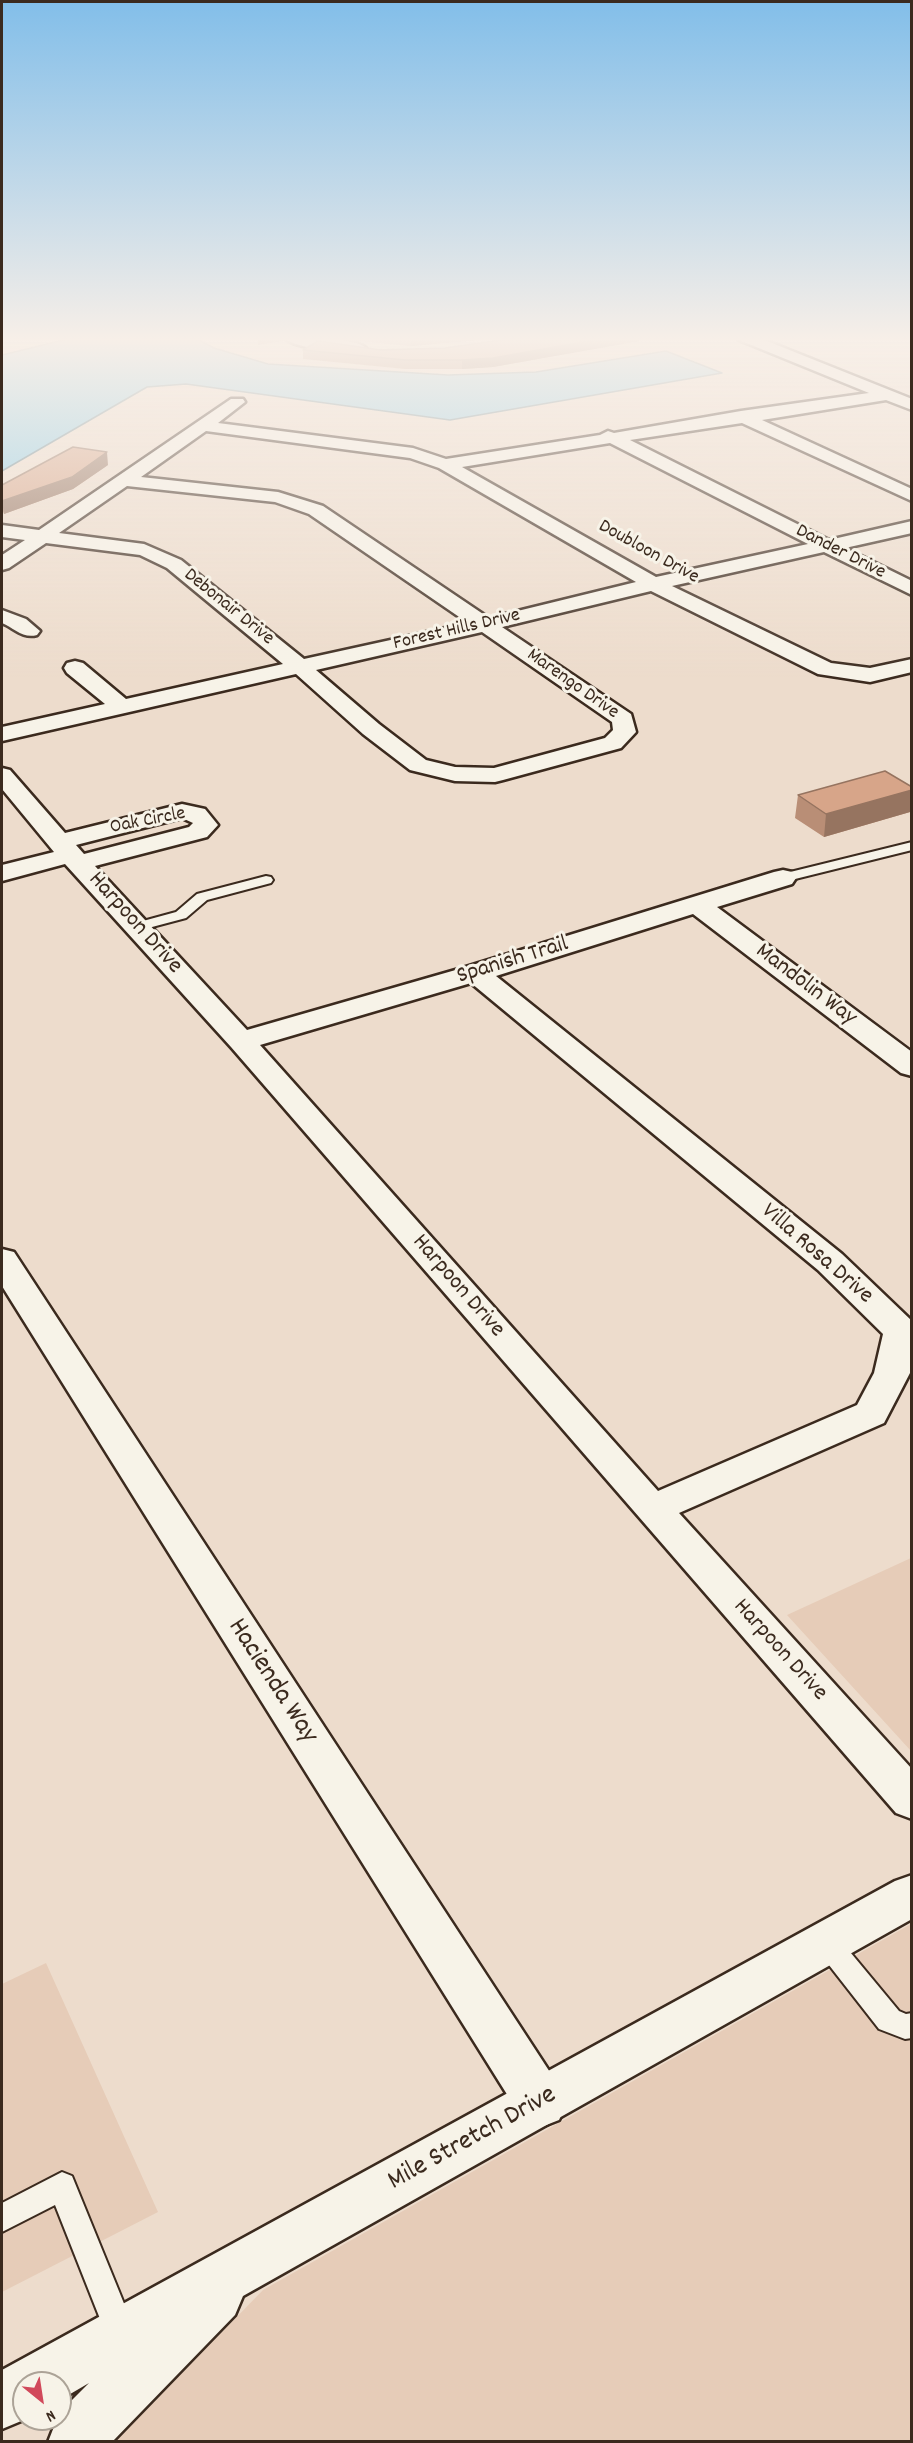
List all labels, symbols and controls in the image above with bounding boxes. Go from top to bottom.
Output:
street label: Doubloon Drive [593,515,703,591]
street label: Dander Drive [791,520,889,586]
street label: Debonair Drive [178,564,278,652]
street label: Forest Hills Drive [391,605,523,657]
street label: Marengo Drive [521,644,623,726]
street label: Oak Circle [108,803,188,841]
street label: Harpoon Drive [81,867,187,981]
street label: Spanish Trail [454,931,572,993]
street label: Mandolin Way [749,938,861,1034]
street label: Villa Rosa Drive [754,1198,878,1312]
street label: Harpoon Drive [404,1229,510,1345]
street label: Harpoon Drive [726,1594,832,1708]
street label: Hacienda Way [218,1613,324,1751]
street label: Mile Stretch Drive [383,2080,563,2200]
north arrow [12,2371,72,2431]
text: N [41,2403,59,2427]

